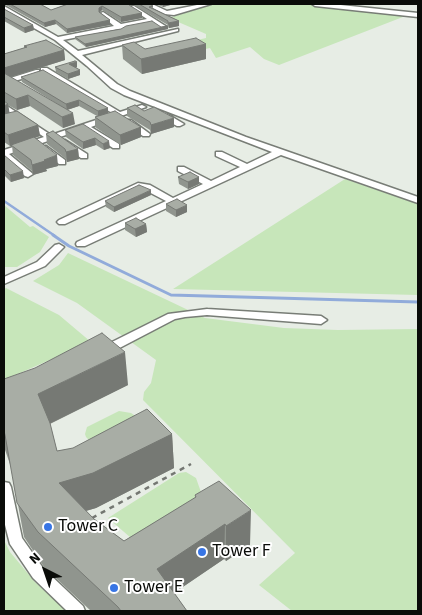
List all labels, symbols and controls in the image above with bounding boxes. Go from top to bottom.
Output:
place label: Tower C [58,516,118,538]
marker: Tower C [42,521,54,533]
place label: Tower F [212,541,271,563]
north arrow [20,545,70,595]
marker: Tower F [196,546,208,558]
text: N [25,548,45,569]
place label: Tower E [124,577,183,599]
marker: Tower E [108,582,120,594]

